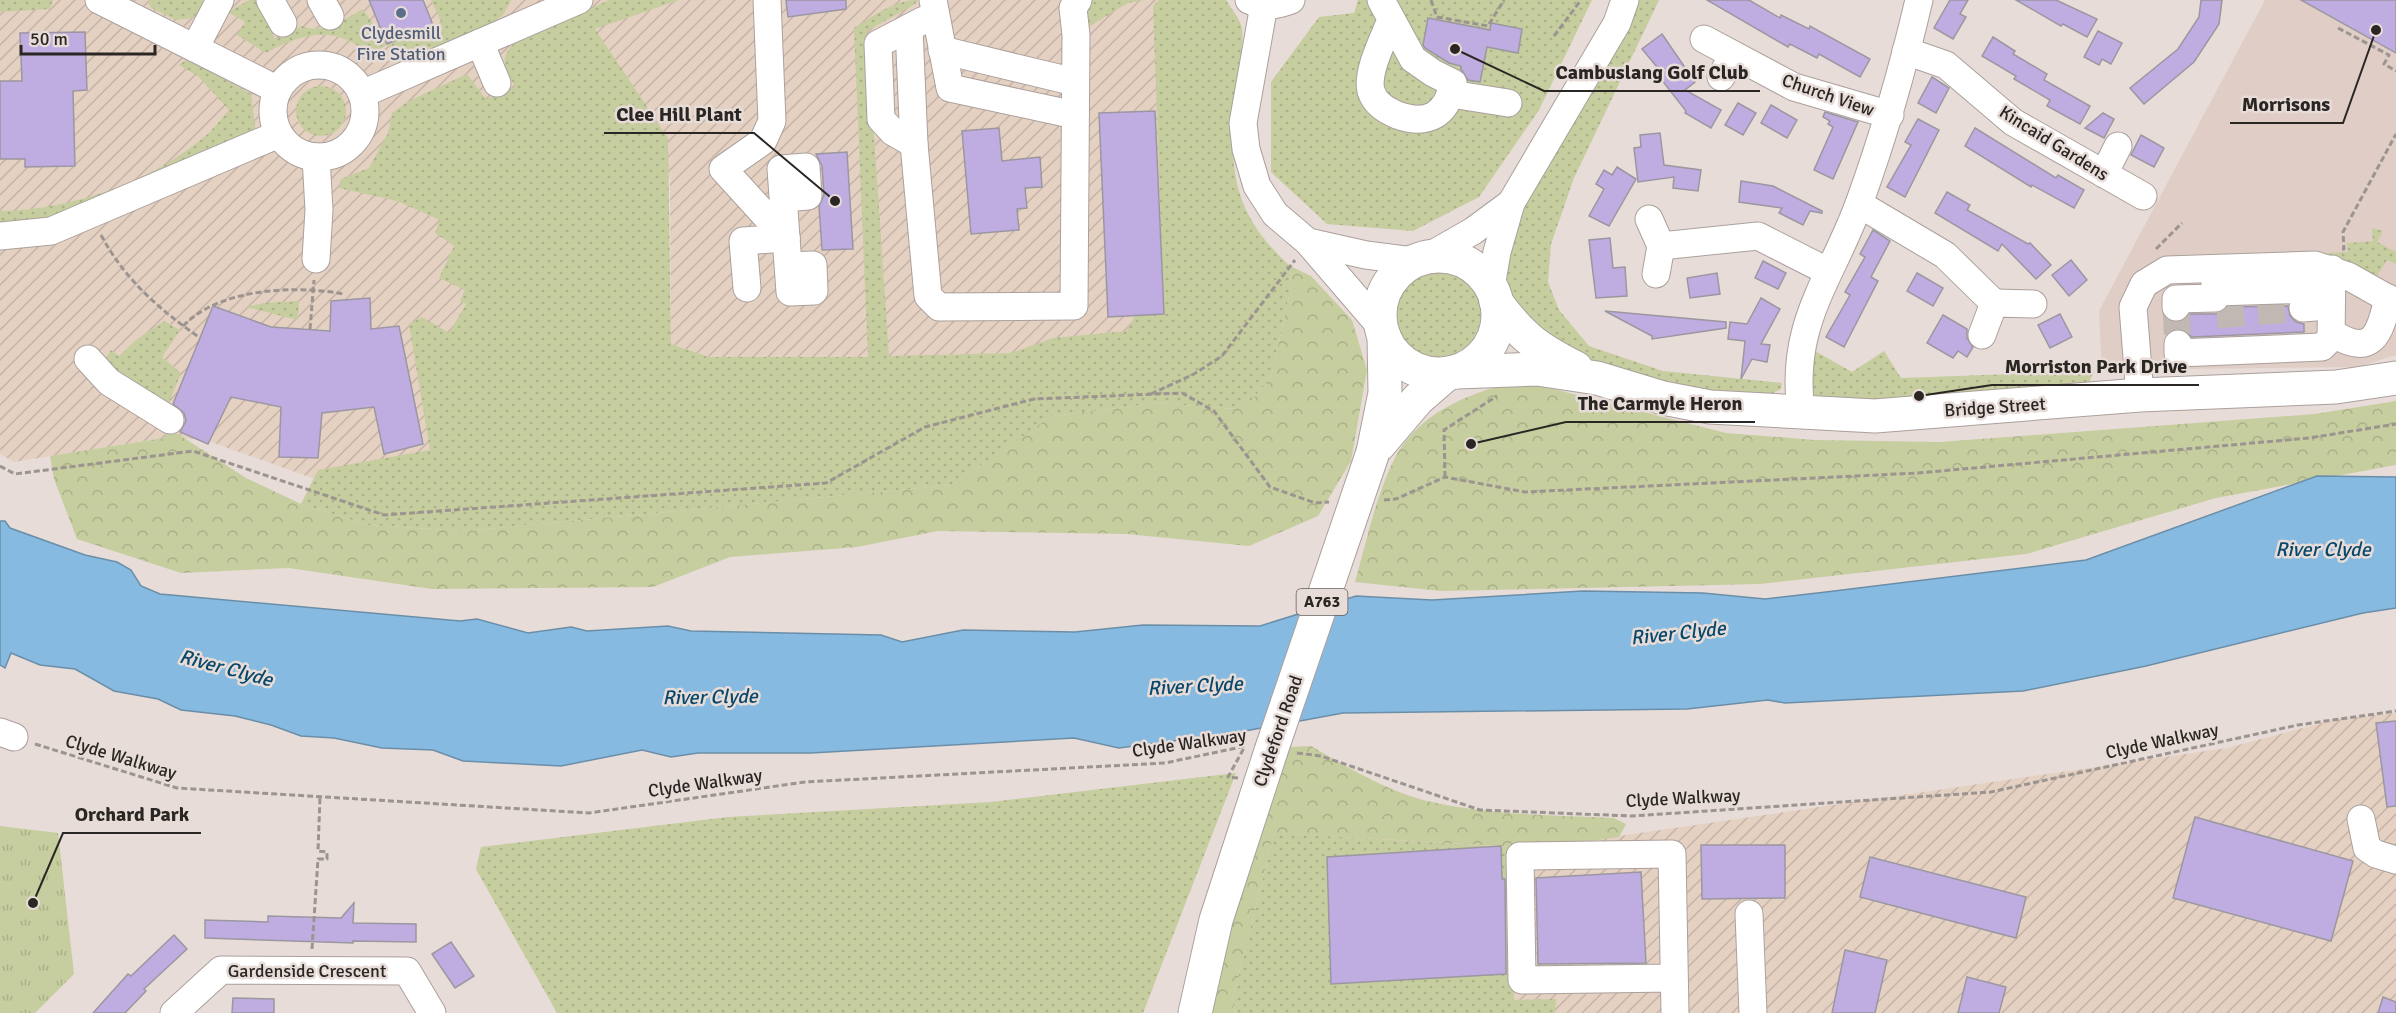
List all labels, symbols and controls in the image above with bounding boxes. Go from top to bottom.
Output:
marker: Clydesmill Fire Station [394,6,408,20]
scale bar [21,18,154,56]
place label: Clydesmill Fire Station [356,22,446,65]
text: 50 m [30,28,68,50]
callout: Cambuslang Golf Club [1544,53,1760,91]
text: Cambuslang Golf Club [1556,60,1749,85]
street label: Church View [1779,69,1877,121]
callout: Morrisons [2230,85,2343,123]
text: Morrisons [2242,92,2330,117]
callout: Clee Hill Plant [604,95,754,133]
street label: Kincaid Gardens [1995,101,2113,185]
text: Clee Hill Plant [616,102,742,127]
callout: Morriston Park Drive [1992,347,2199,385]
text: Morriston Park Drive [2005,354,2187,379]
callout: The Carmyle Heron [1566,384,1755,422]
text: The Carmyle Heron [1578,391,1742,416]
street label: Bridge Street [1944,392,2046,422]
water label: River Clyde [2275,537,2372,562]
road number: A763 [1296,589,1348,615]
water label: River Clyde [1629,615,1728,650]
water label: River Clyde [177,644,276,693]
water label: River Clyde [1147,671,1244,701]
street label: Clydeford Road [1249,672,1307,790]
water label: River Clyde [662,684,759,710]
street label: Clyde Walkway [2104,718,2221,764]
street label: Clyde Walkway [1131,724,1248,762]
street label: Clyde Walkway [63,730,180,784]
street label: Clyde Walkway [647,764,764,802]
street label: Clyde Walkway [1625,784,1742,812]
callout: Orchard Park [63,795,201,833]
text: Orchard Park [75,802,190,827]
street label: Gardenside Crescent [228,960,386,982]

